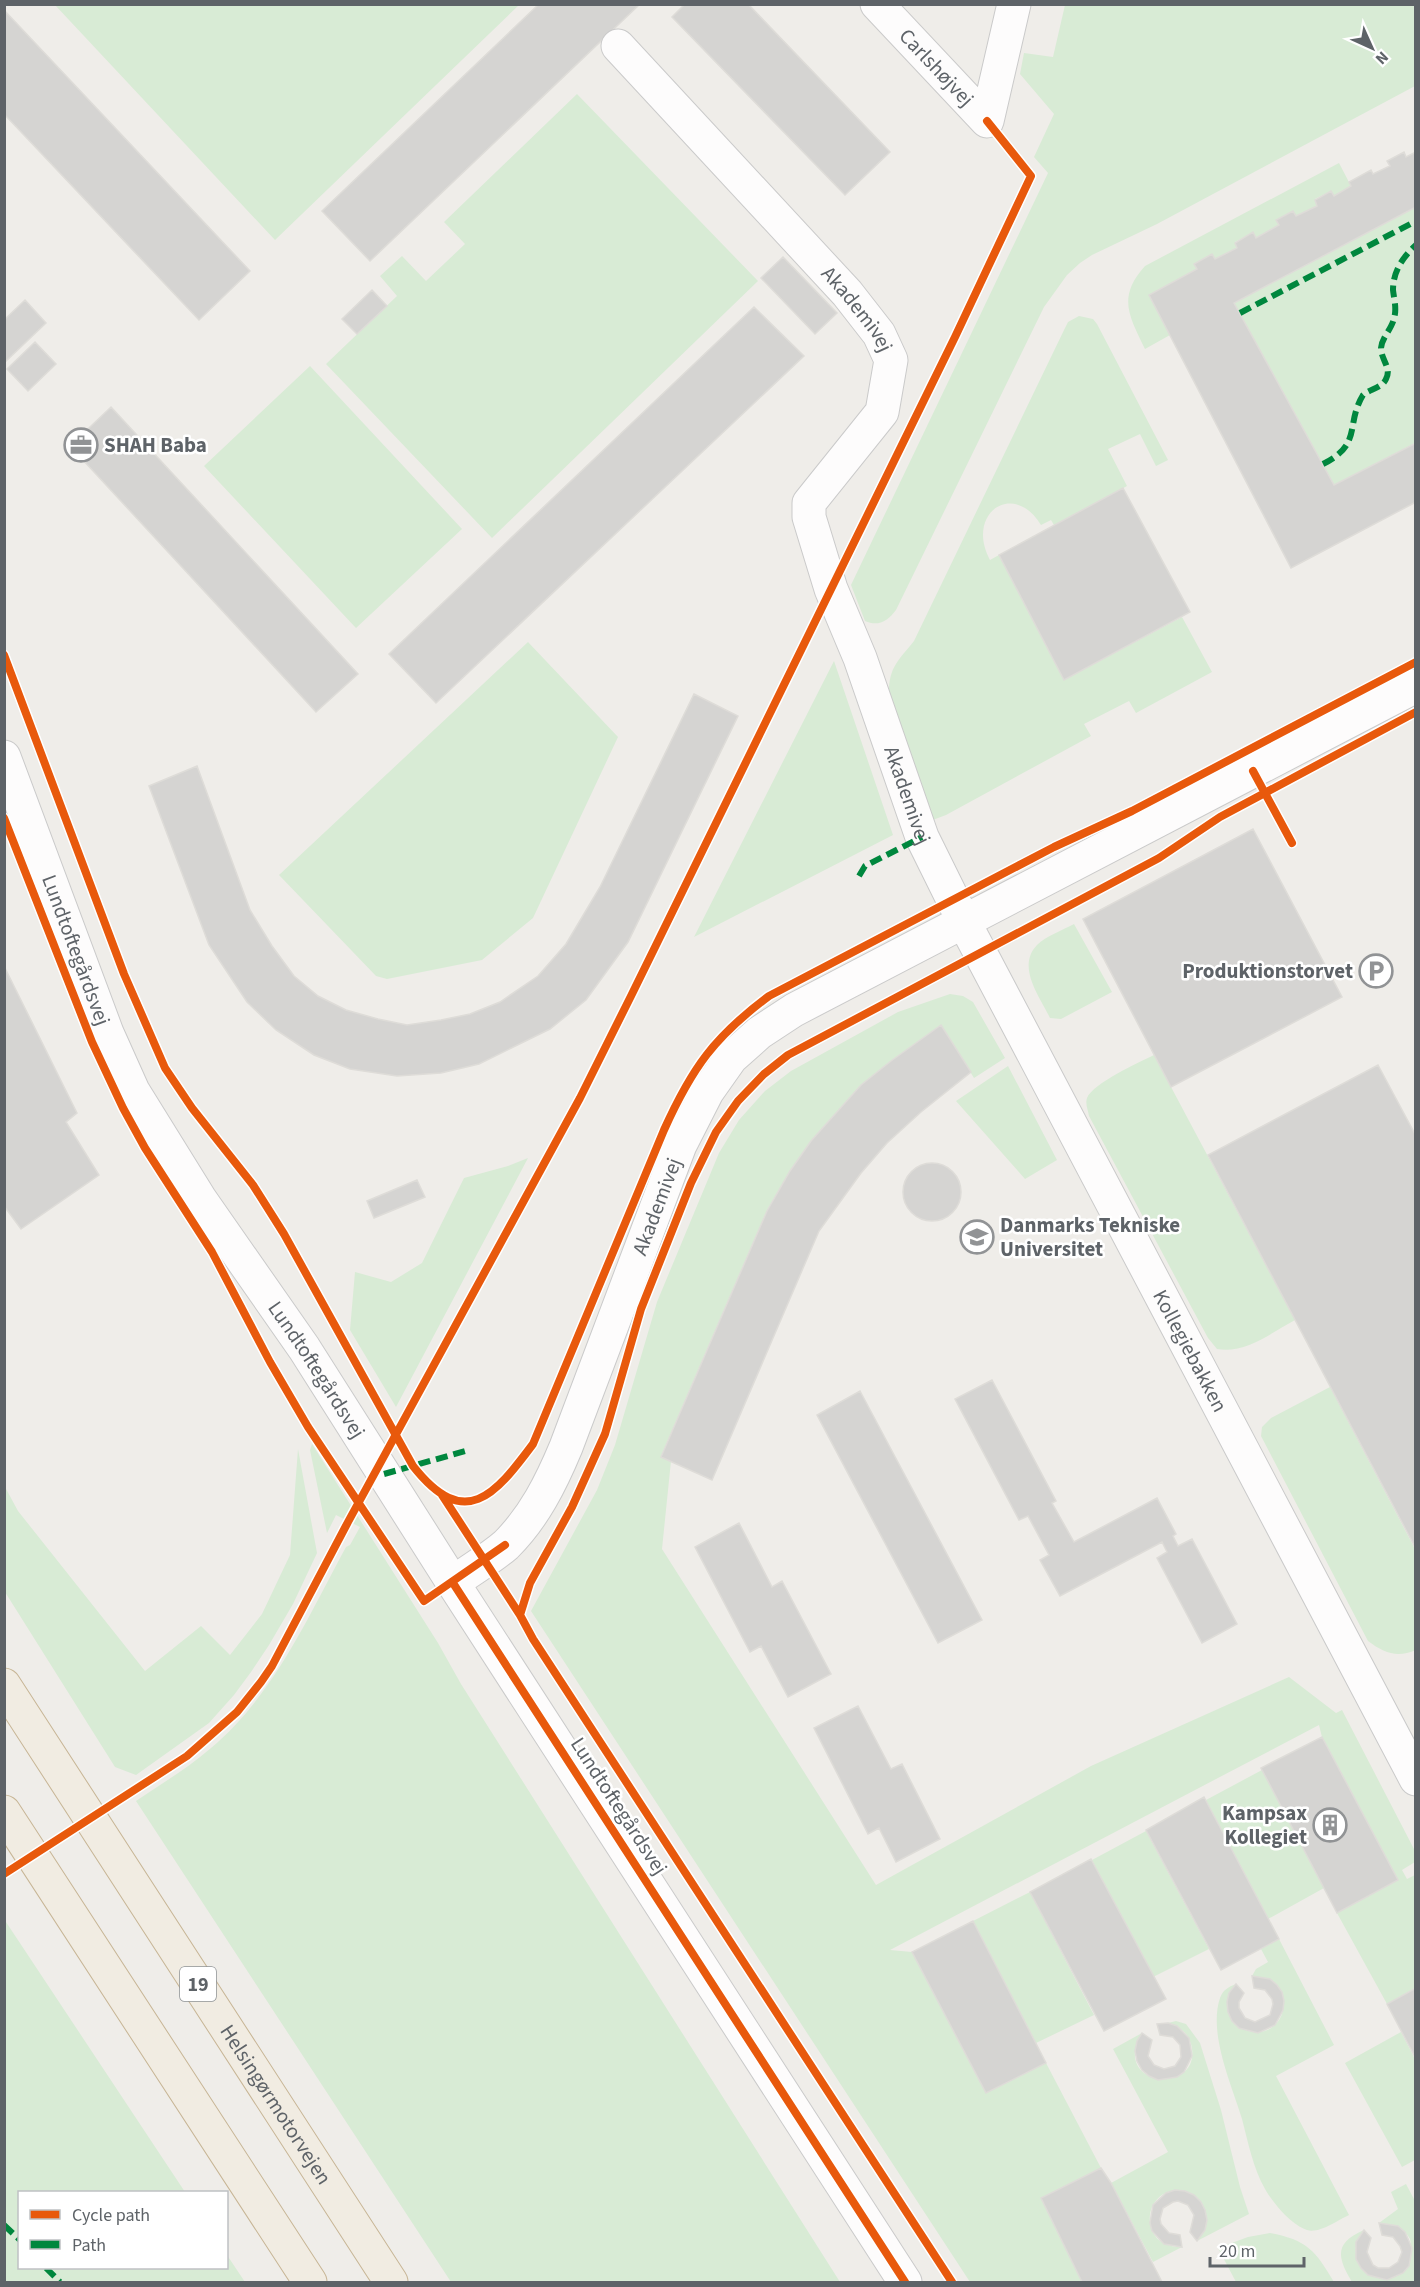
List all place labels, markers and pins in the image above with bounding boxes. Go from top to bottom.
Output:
office icon: SHAH Baba [63,427,99,463]
place label: SHAH Baba [104,430,207,460]
parking icon: Produktionstorvet [1358,953,1394,989]
place label: Produktionstorvet [1182,956,1353,986]
place label: Danmarks Tekniske Universitet [1000,1210,1180,1264]
school or university icon: Danmarks Tekniske Universitet [959,1219,995,1255]
place label: Kampsax Kollegiet [1222,1798,1307,1852]
building icon: Kampsax Kollegiet [1312,1807,1348,1843]

